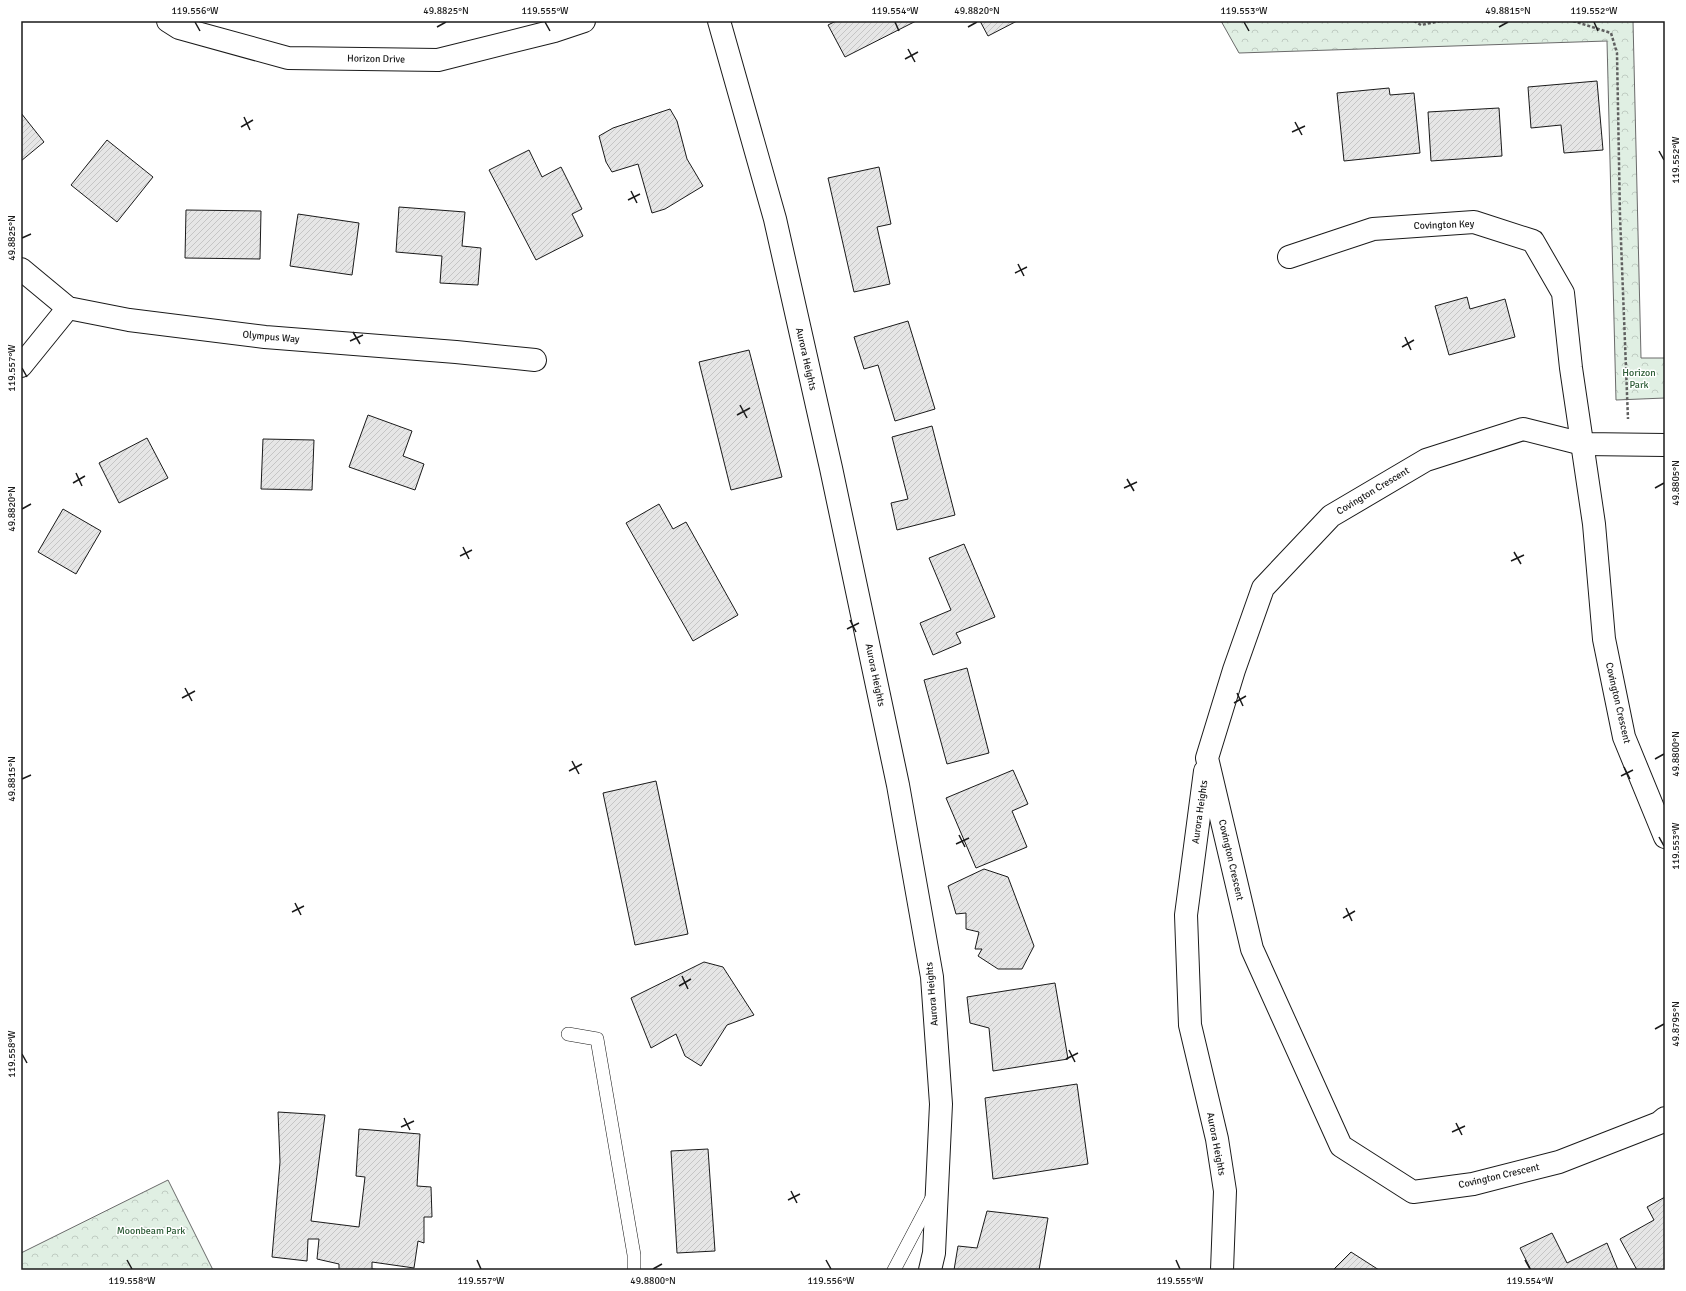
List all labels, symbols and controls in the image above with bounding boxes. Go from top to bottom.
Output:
text: 119.556°W [171,5,219,17]
text: 49.8825°N [423,5,469,17]
text: 119.555°W [521,5,569,17]
text: 119.554°W [871,5,919,17]
text: 49.8820°N [954,5,1000,17]
text: 119.553°W [1220,5,1268,17]
text: 49.8815°N [1485,5,1531,17]
text: 119.552°W [1570,5,1618,17]
street label: Horizon Drive [347,52,405,66]
text: 119.552°W [1670,136,1682,184]
text: 49.8825°N [6,215,18,261]
street label: Covington Key [1414,218,1475,232]
street label: Aurora Heights [793,326,819,392]
street label: Olympus Way [242,329,300,345]
text: 119.557°W [6,344,18,392]
park label: Horizon Park [1622,367,1656,391]
text: 49.8805°N [1670,460,1682,506]
street label: Covington Crescent [1334,464,1412,517]
text: 49.8820°N [6,486,18,532]
street label: Aurora Heights [862,642,888,708]
street label: Covington Crescent [1603,661,1633,745]
text: 49.8800°N [1670,731,1682,777]
text: 49.8815°N [6,756,18,802]
street label: Aurora Heights [1190,779,1210,845]
street label: Covington Crescent [1216,818,1246,902]
text: 119.553°W [1670,822,1682,870]
street label: Aurora Heights [923,961,941,1026]
text: 49.8795°N [1670,1001,1682,1047]
text: 119.558°W [6,1030,18,1078]
street label: Aurora Heights [1204,1111,1228,1177]
street label: Covington Crescent [1457,1161,1541,1191]
park label: Moonbeam Park [117,1225,185,1237]
text: 119.558°W [108,1275,156,1287]
text: 119.557°W [457,1275,505,1287]
text: 49.8800°N [630,1275,676,1287]
text: 119.556°W [807,1275,855,1287]
text: 119.555°W [1156,1275,1204,1287]
text: 119.554°W [1506,1275,1554,1287]

